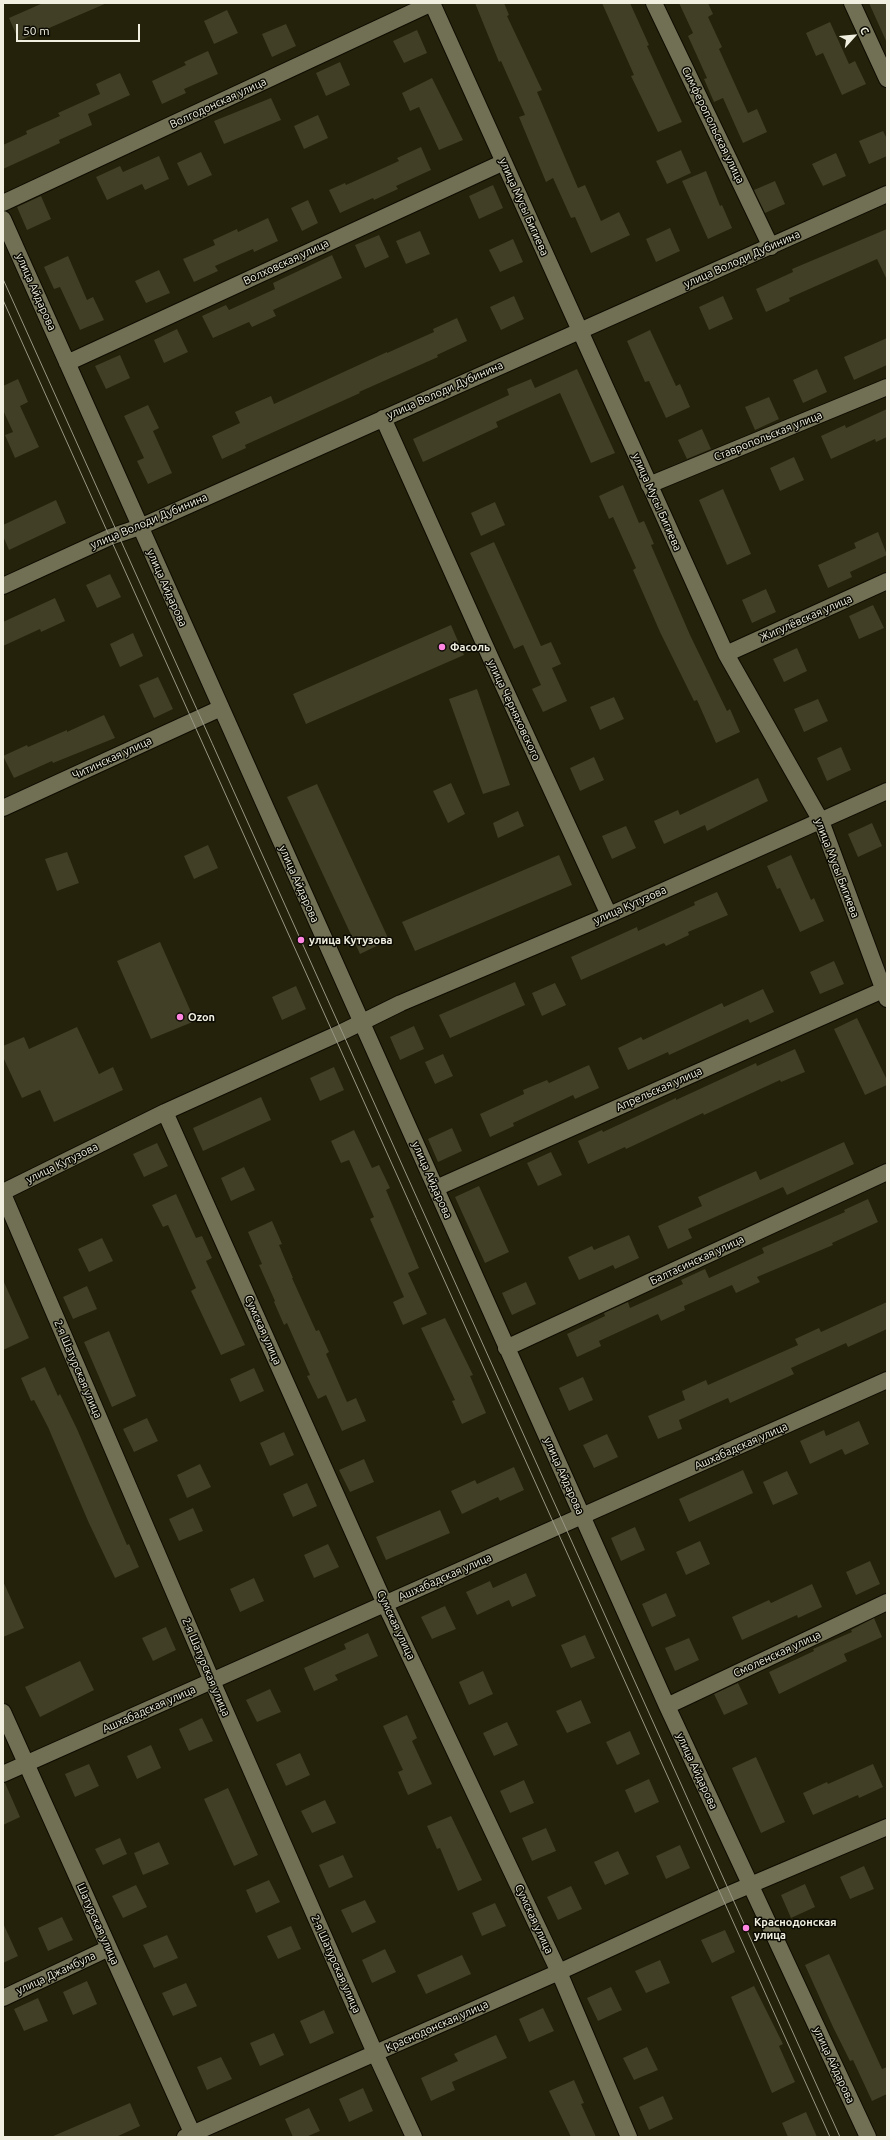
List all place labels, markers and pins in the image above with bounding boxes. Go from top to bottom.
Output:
place label: Фасоль [450,640,490,654]
marker: Фасоль [437,642,447,652]
place label: улица Кутузова [309,933,393,947]
marker: улица Кутузова [296,935,306,945]
place label: Ozon [188,1010,215,1024]
marker: Ozon [175,1012,185,1022]
place label: Краснодонская улица [754,1915,837,1941]
marker: Краснодонская улица [741,1923,751,1933]

